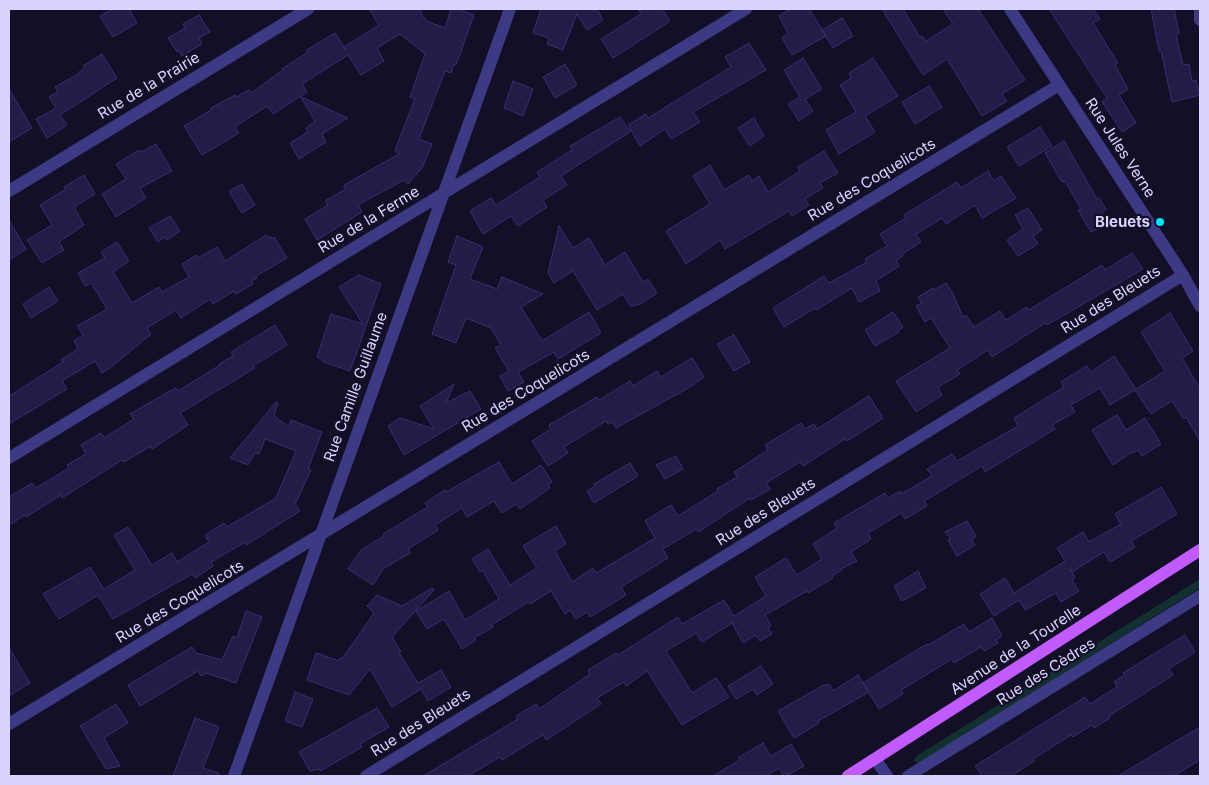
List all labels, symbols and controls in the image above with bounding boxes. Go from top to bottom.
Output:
street label: Rue de la Prairie [95,49,203,123]
street label: Rue Jules Verne [1081,95,1159,201]
street label: Rue des Coquelicots [805,135,939,225]
street label: Rue de la Ferme [315,183,423,257]
place label: Bleuets [1095,213,1150,231]
marker: Bleuets [1154,216,1166,228]
street label: Rue des Bleuets [1058,262,1164,338]
street label: Rue Camille Guillaume [321,310,391,464]
street label: Rue des Coquelicots [459,346,593,436]
street label: Rue des Bleuets [713,474,819,550]
street label: Rue des Coquelicots [113,557,247,647]
street label: Avenue de la Tourelle [947,601,1085,699]
street label: Rue des Cèdres [994,635,1098,709]
street label: Rue des Bleuets [368,685,474,761]

